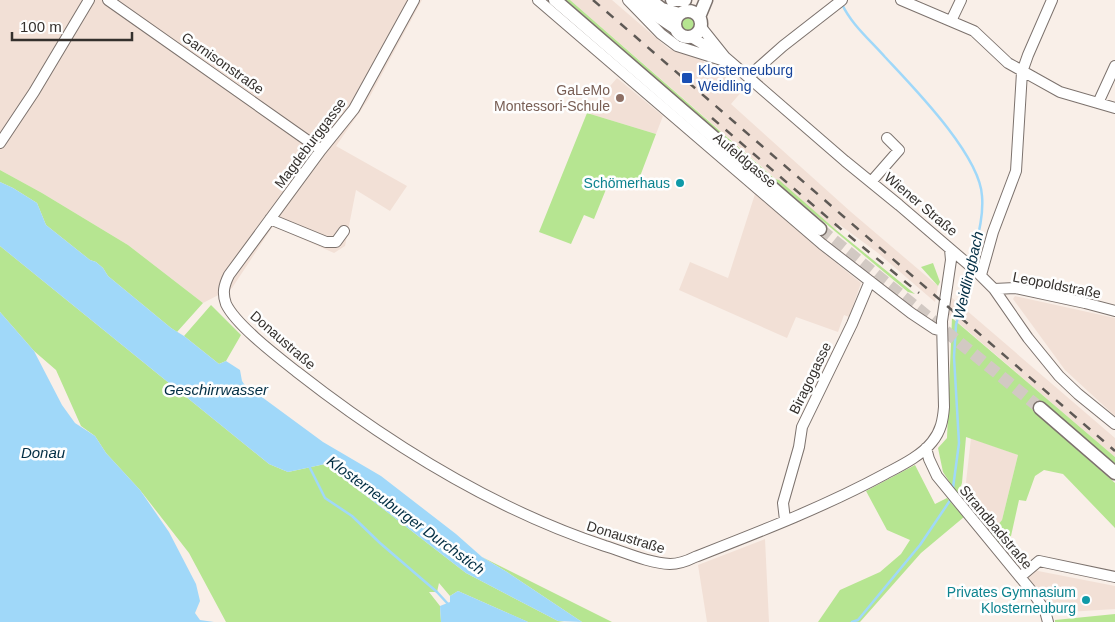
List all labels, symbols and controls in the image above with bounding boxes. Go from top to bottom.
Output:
scale bar [12,10,132,42]
text: 100 m [20,18,62,35]
street label: Garnisonstraße [179,29,267,97]
place label: Klosterneuburg Weidling [698,62,793,94]
marker: Klosterneuburg Weidling [680,71,694,85]
place label: GaLeMo Montessori-Schule [494,82,610,114]
marker: GaLeMo Montessori-Schule [614,92,626,104]
street label: Magdeburggasse [271,95,349,191]
street label: Aufeldgasse [710,129,780,191]
street label: Wiener Straße [881,169,961,239]
place label: Schömerhaus [584,175,670,191]
marker: Schömerhaus [674,177,686,189]
water label: Weidlingbach [950,229,986,321]
street label: Leopoldstraße [1012,269,1103,301]
street label: Donaustraße [247,307,319,373]
street label: Biragogasse [786,339,834,416]
water label: Geschirrwasser [164,381,269,398]
water label: Donau [21,444,66,461]
water label: Klosterneuburger Durchstich [324,452,488,578]
street label: Strandbadstraße [956,482,1036,572]
street label: Donaustraße [585,518,667,557]
place label: Privates Gymnasium Klosterneuburg [947,584,1076,616]
marker: Privates Gymnasium Klosterneuburg [1080,594,1092,606]

